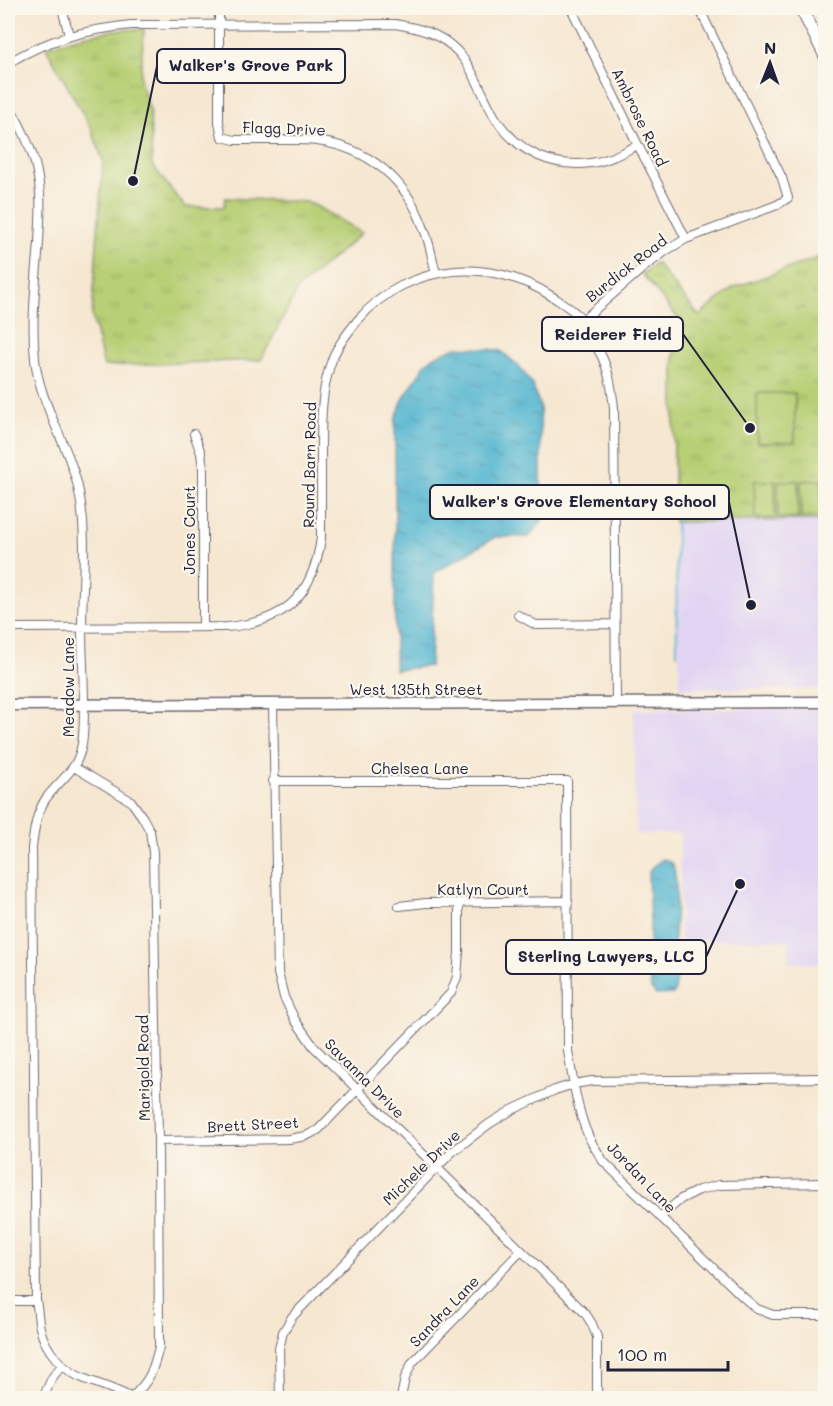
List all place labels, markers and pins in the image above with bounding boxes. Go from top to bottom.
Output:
callout: Walker's Grove Park [157,49,345,83]
callout: Reiderer Field [542,317,683,351]
callout: Walker's Grove Elementary School [430,485,729,519]
callout: Sterling Lawyers, LLC [506,940,706,974]

